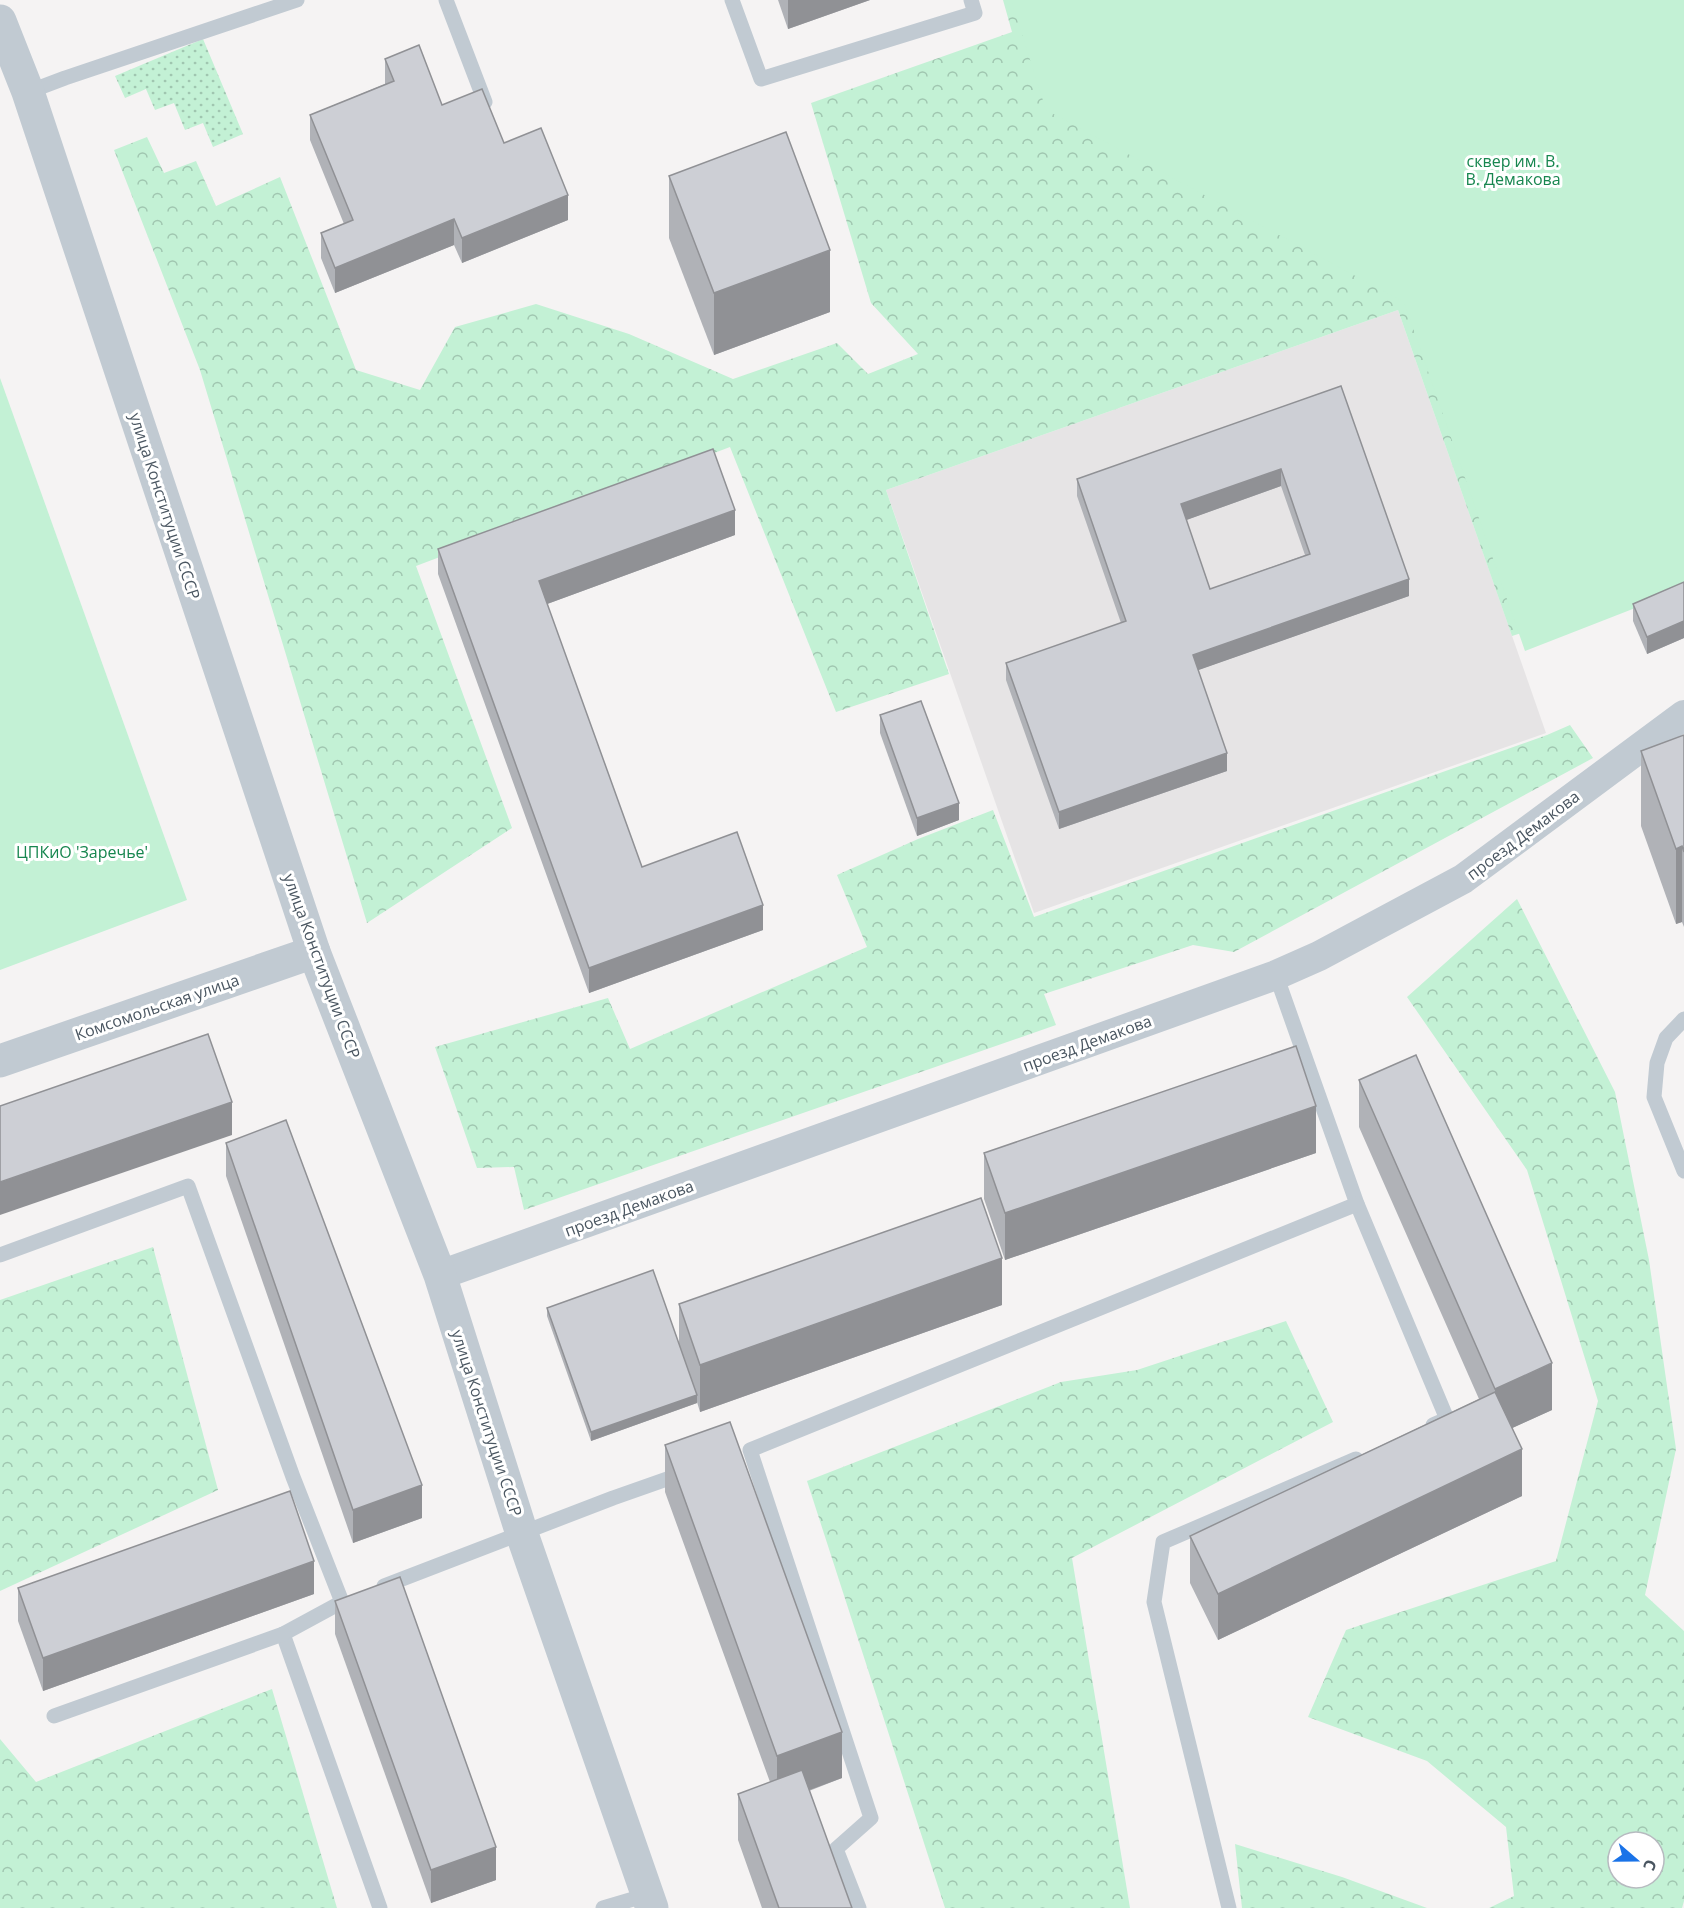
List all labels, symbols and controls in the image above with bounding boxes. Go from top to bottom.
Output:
park label: сквер им. В. В. Демакова [1465,150,1561,190]
street label: улица Конституции СССР [124,410,206,602]
street label: проезд Демакова [1462,785,1584,885]
park label: ЦПКиО 'Заречье' [16,841,148,863]
street label: улица Конституции СССР [278,871,366,1061]
street label: Комсомольская улица [72,969,242,1045]
street label: проезд Демакова [1019,1009,1155,1077]
street label: проезд Демакова [561,1174,697,1242]
street label: улица Конституции СССР [446,1327,528,1519]
north arrow [1606,1830,1666,1890]
text: С [1638,1857,1662,1874]

